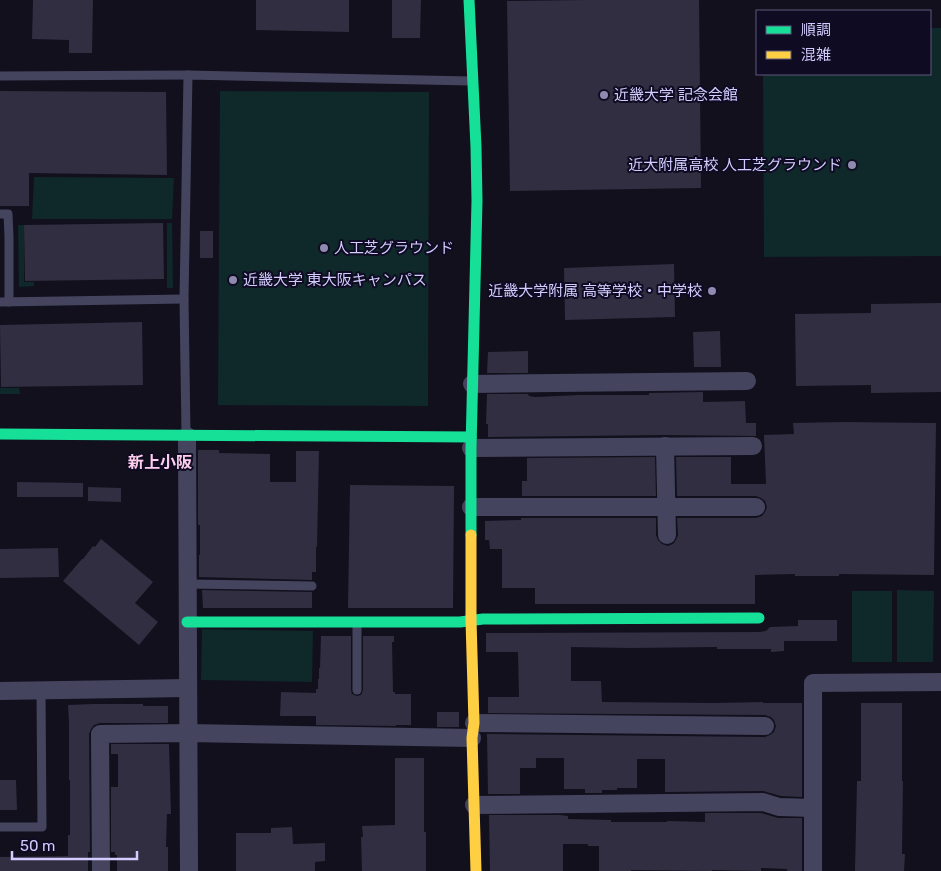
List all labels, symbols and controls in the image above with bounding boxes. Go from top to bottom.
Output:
legend [756,10,931,75]
text: 順調 [801,21,831,39]
text: 混雑 [801,46,831,64]
place label: 近畿大学 記念会館 [614,86,738,104]
marker: 近畿大学 記念会館 [598,89,610,101]
place label: 近大附属高校 人工芝グラウンド [628,156,842,174]
marker: 近大附属高校 人工芝グラウンド [846,159,858,171]
place label: 人工芝グラウンド [334,239,454,257]
marker: 人工芝グラウンド [318,242,330,254]
place label: 近畿大学 東大阪キャンパス [243,271,427,289]
marker: 近畿大学 東大阪キャンパス [227,274,239,286]
place label: 近畿大学附属 高等学校・中学校 [488,282,702,300]
marker: 近畿大学附属 高等学校・中学校 [706,285,718,297]
district label: 新上小阪 [128,453,192,472]
scale bar [12,828,138,860]
text: 50 m [20,837,55,855]

